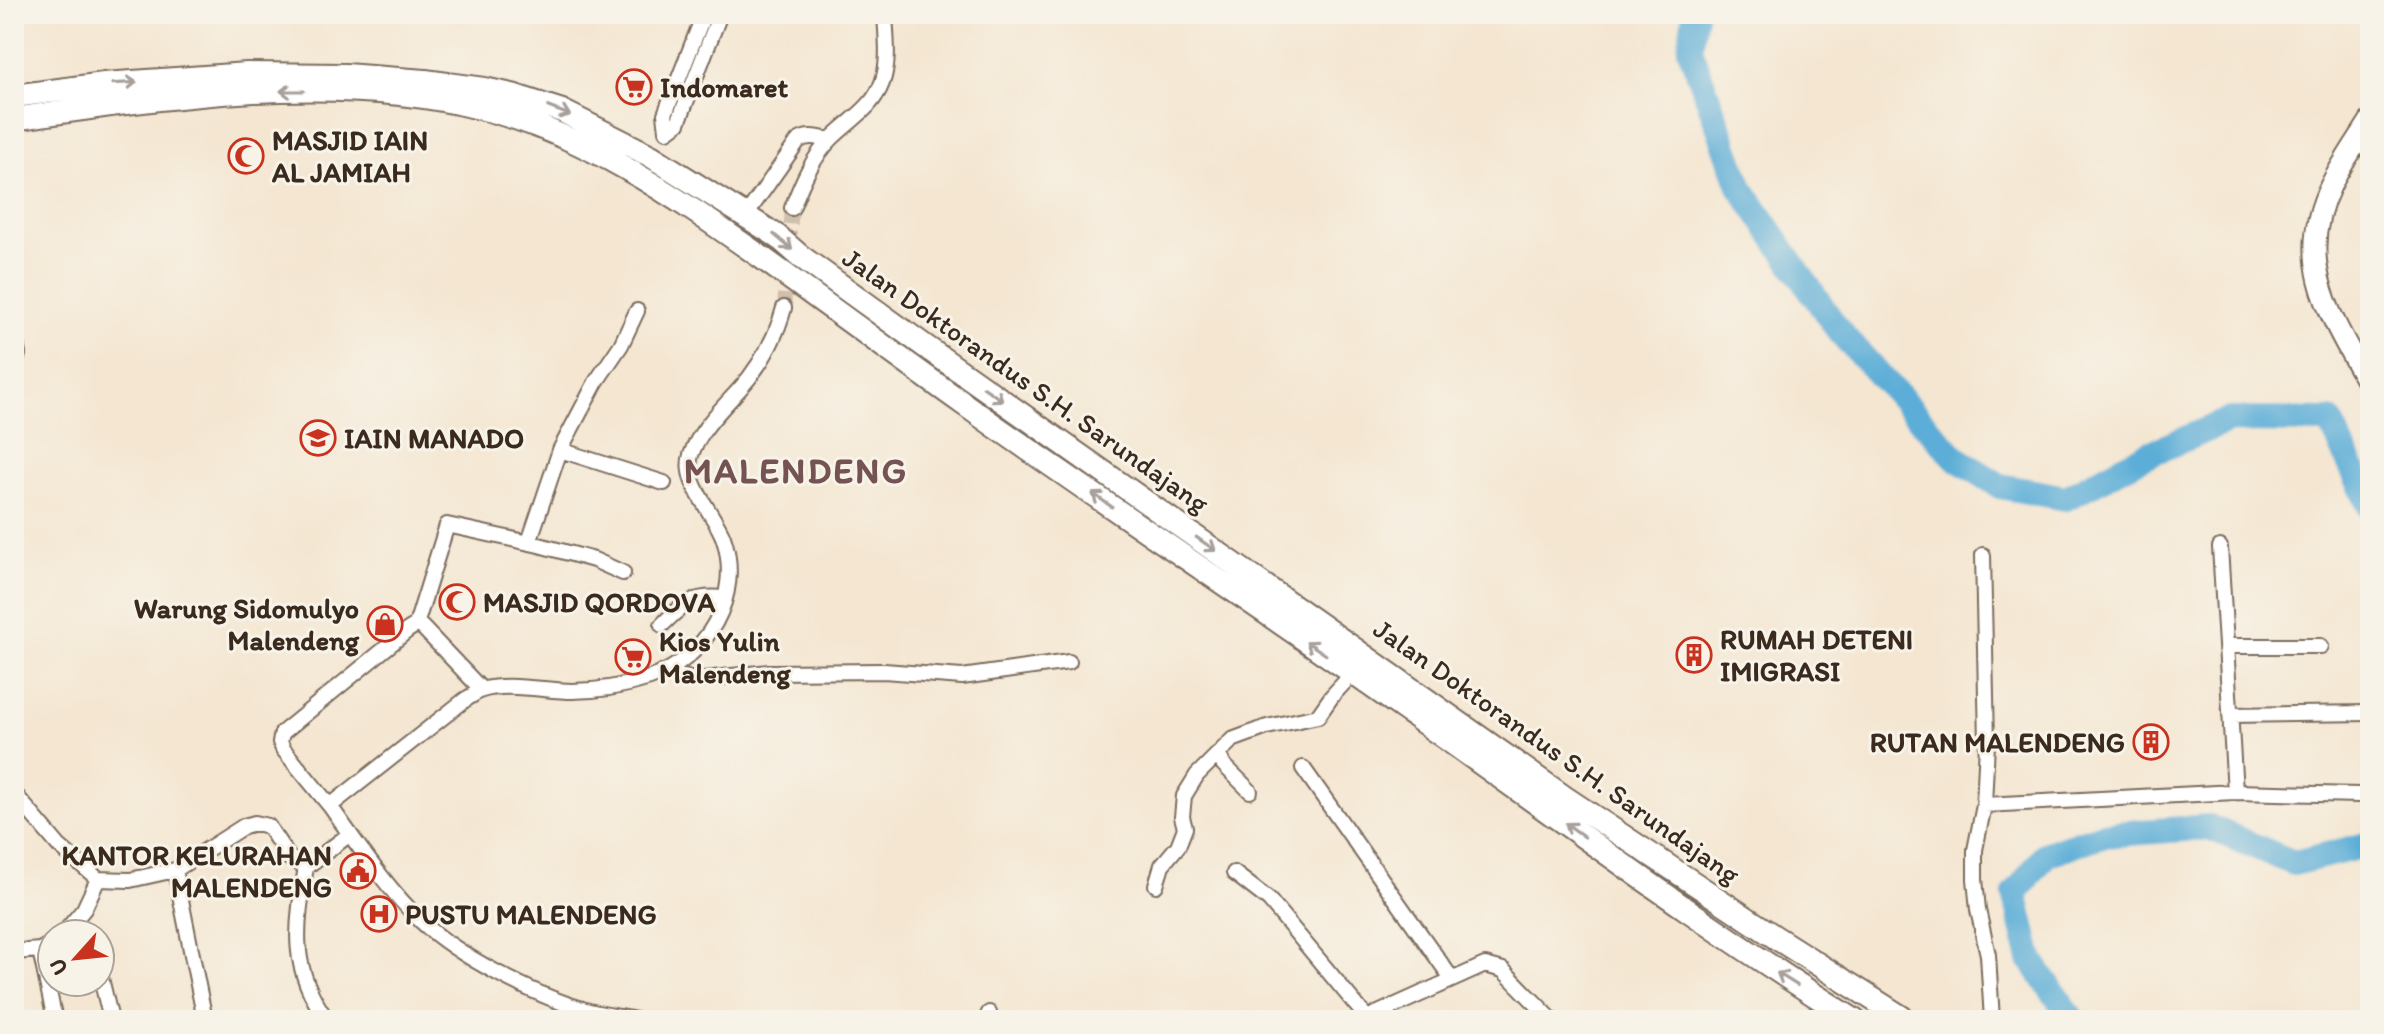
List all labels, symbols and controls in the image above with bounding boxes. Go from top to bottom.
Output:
supermarket icon: Indomaret [615,68,653,106]
place label: Indomaret [660,70,789,104]
one-way arrow [111,75,138,90]
one-way arrow [279,83,306,99]
one-way arrow [546,105,571,119]
place label: MASJID IAIN AL JAMIAH [271,123,428,189]
mosque icon: MASJID IAIN AL JAMIAH [227,137,265,175]
one-way arrow [772,233,793,251]
street label: Jalan Doktorandus S.H. Sarundajang [836,240,1216,520]
one-way arrow [982,386,1004,402]
school or university icon: IAIN MANADO [299,419,337,457]
place label: IAIN MANADO [344,421,524,455]
district label: MALENDENG [684,449,908,492]
one-way arrow [1092,492,1114,508]
one-way arrow [1195,536,1217,552]
mosque icon: MASJID QORDOVA [438,583,476,621]
place label: MASJID QORDOVA [483,585,716,619]
place label: Warung Sidomulyo Malendeng [134,591,360,657]
shop icon: Warung Sidomulyo Malendeng [366,605,404,643]
street label: Jalan Doktorandus S.H. Sarundajang [1367,611,1747,891]
place label: RUMAH DETENI IMIGRASI [1720,622,1913,688]
place label: Kios Yulin Malendeng [659,624,791,690]
building icon: RUMAH DETENI IMIGRASI [1675,636,1713,674]
supermarket icon: Kios Yulin Malendeng [614,638,652,676]
one-way arrow [1305,640,1328,656]
building icon: RUTAN MALENDENG [2132,723,2170,761]
place label: RUTAN MALENDENG [1870,725,2125,759]
one-way arrow [1564,821,1586,838]
place label: KANTOR KELURAHAN MALENDENG [61,838,332,904]
public building icon: KANTOR KELURAHAN MALENDENG [339,852,377,890]
hospital icon: PUSTU MALENDENG [360,895,398,933]
place label: PUSTU MALENDENG [405,897,657,931]
north arrow [36,918,116,998]
text: U [43,954,74,979]
one-way arrow [1777,970,1799,987]

